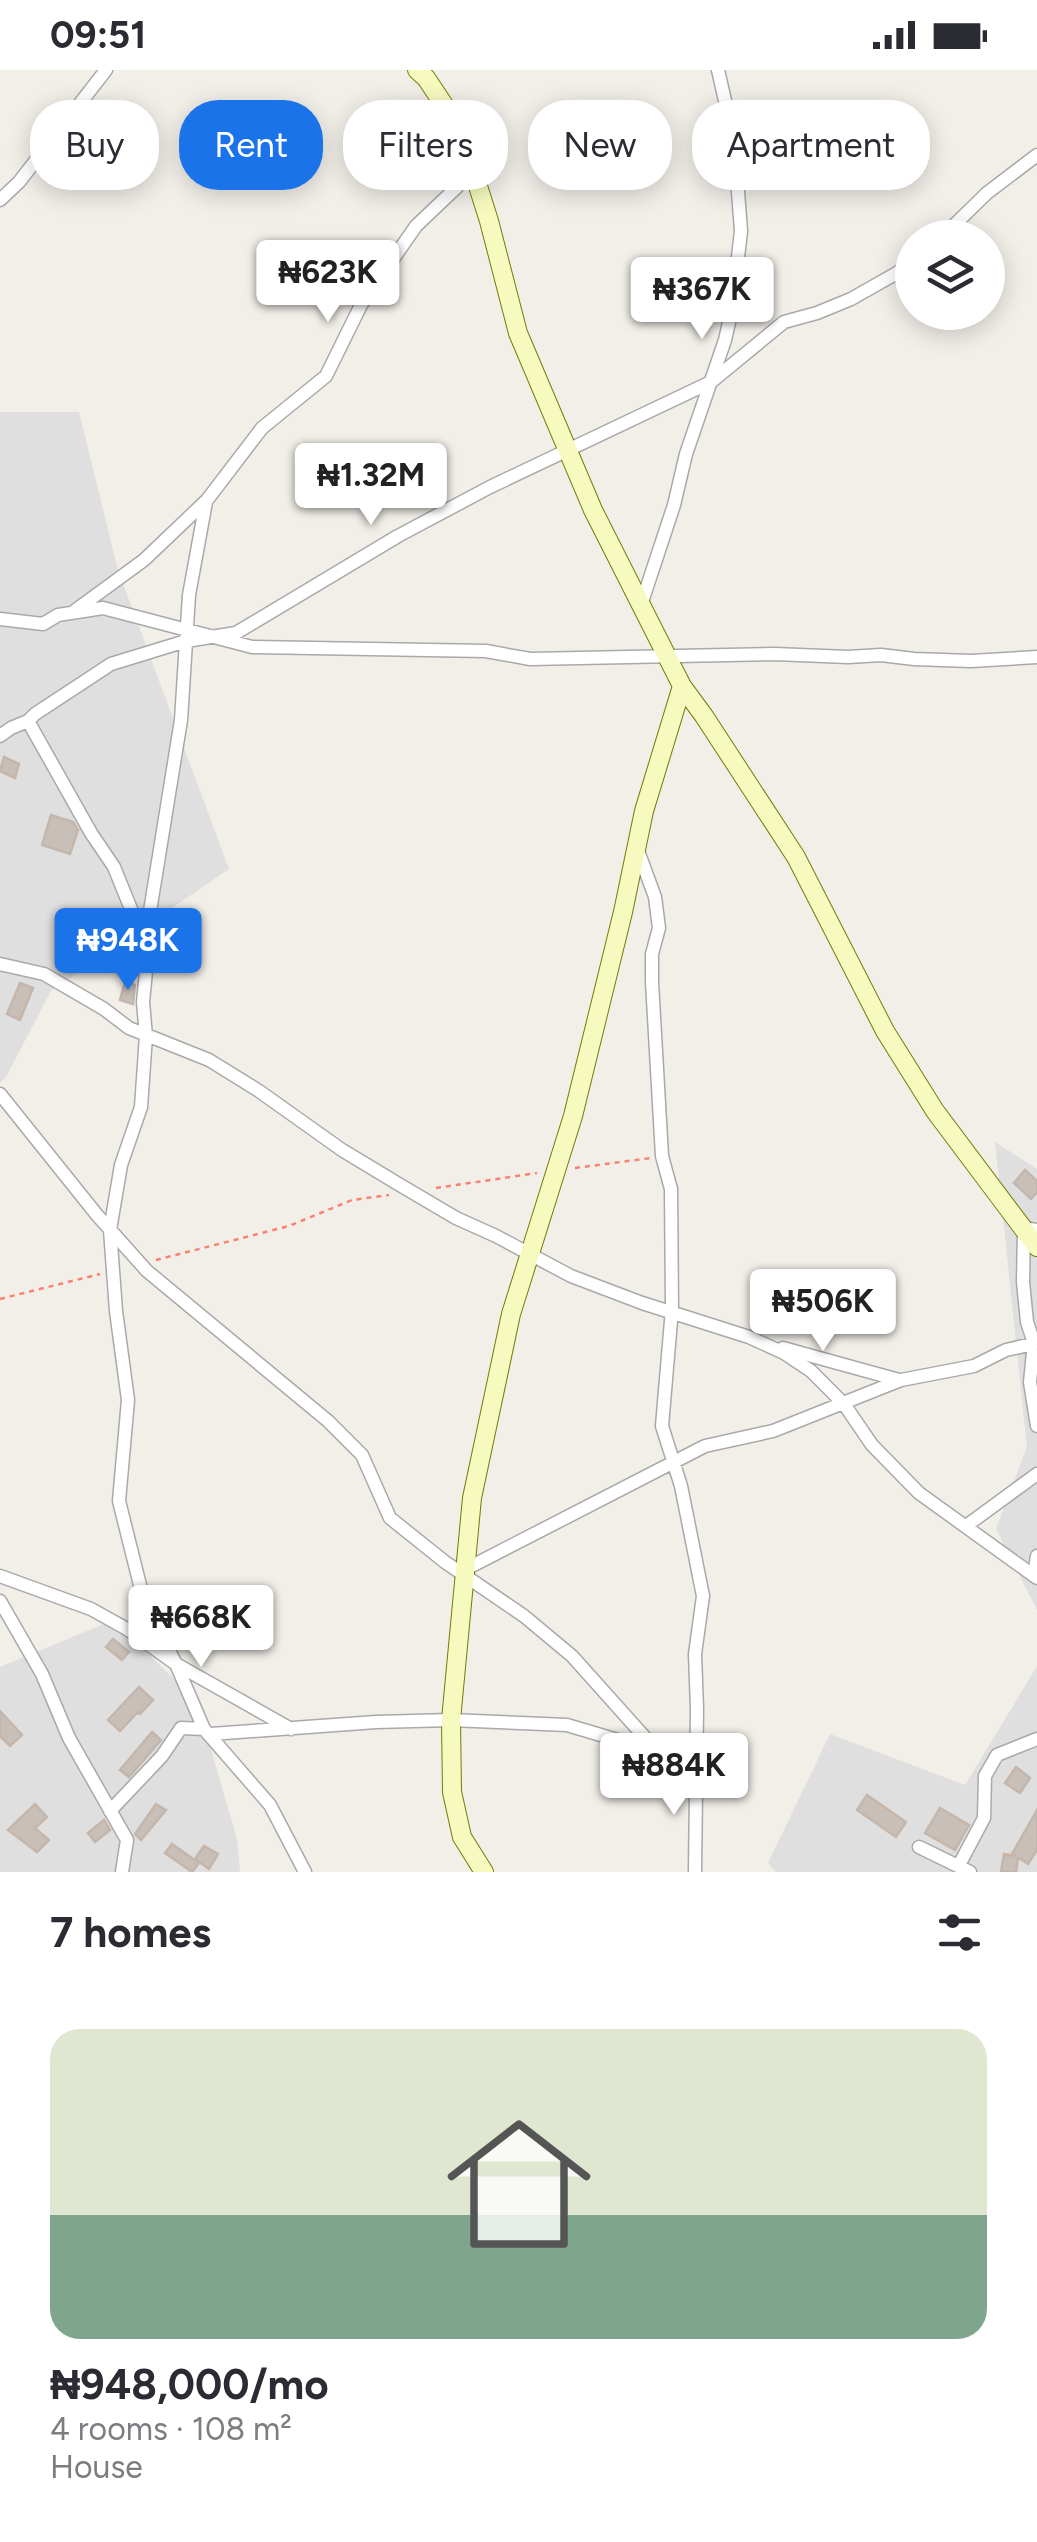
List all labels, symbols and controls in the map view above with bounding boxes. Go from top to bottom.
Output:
text: 09:51 [50,12,146,58]
chip: Buy [30,100,159,190]
chip: Rent [179,100,323,190]
chip: Filters [343,100,508,190]
chip: New [528,100,672,190]
chip: Apartment [692,100,930,190]
map controls [895,220,1005,330]
button: layers [895,220,1005,330]
pin: ₦623K [258,240,398,325]
text: ₦623K [278,253,378,291]
pin: ₦367K [632,257,772,342]
text: ₦367K [653,270,751,308]
pin: ₦1.32M [290,443,452,528]
text: ₦1.32M [317,456,425,494]
pin: ₦948K [58,908,198,993]
text: ₦948K [77,921,179,959]
pin: ₦506K [753,1269,893,1354]
text: ₦506K [772,1282,874,1320]
pin: ₦668K [131,1585,271,1670]
text: ₦668K [150,1598,252,1636]
pin: ₦884K [604,1733,744,1818]
text: ₦884K [622,1746,726,1784]
icon: filters [932,1905,987,1960]
text: 7 homes [50,1907,211,1958]
icon: home [429,2094,609,2274]
text: ₦948,000/mo [50,2359,329,2410]
text: 4 rooms · 108 m² [50,2410,292,2448]
text: House [50,2448,143,2486]

